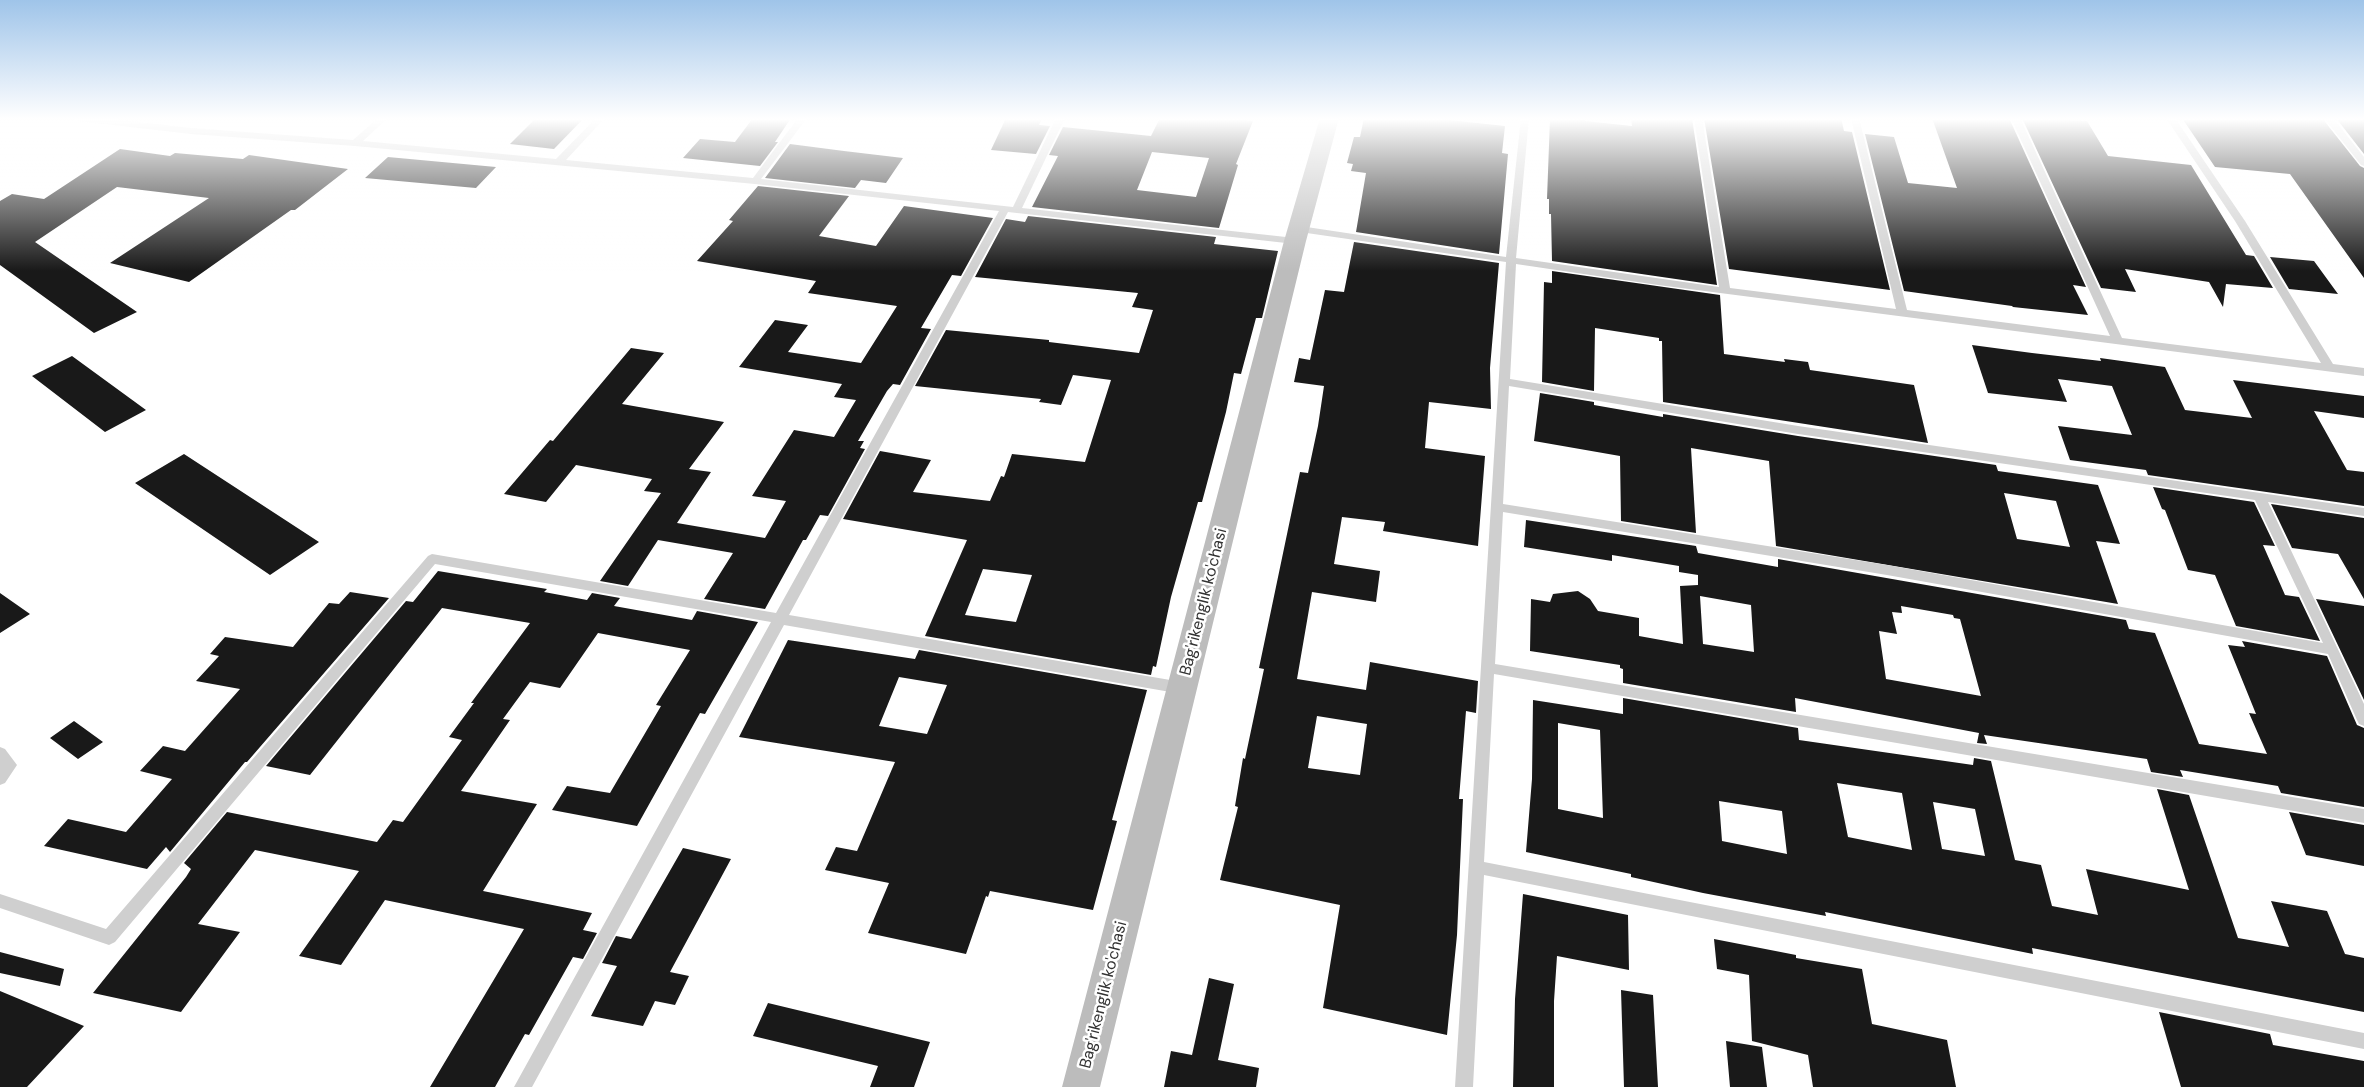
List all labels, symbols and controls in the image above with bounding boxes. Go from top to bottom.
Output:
street label: Bag'rikenglik ko'chasi [1176,526,1232,678]
street label: Bag'rikenglik ko'chasi [1076,919,1132,1071]

